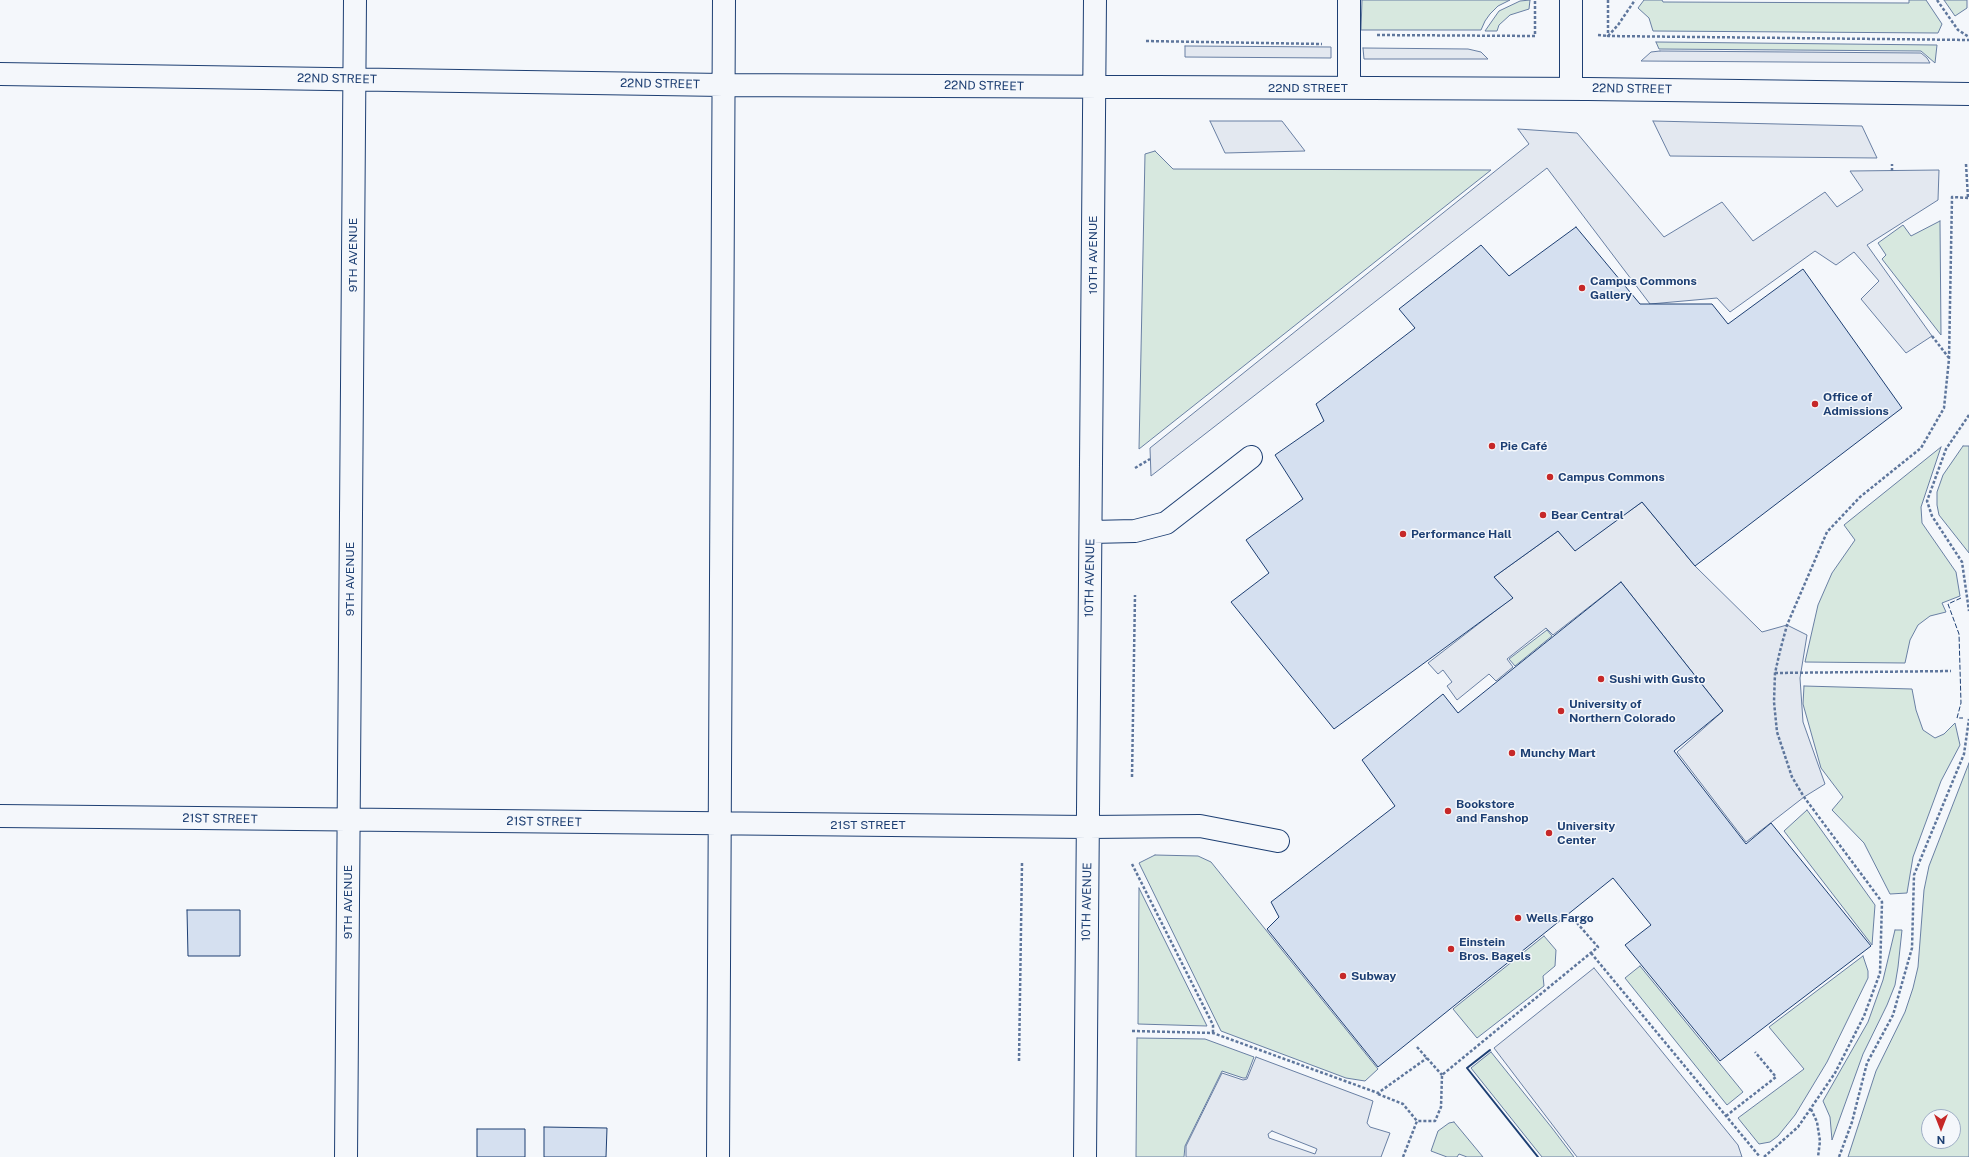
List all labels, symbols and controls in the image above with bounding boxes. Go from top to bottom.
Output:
street label: 22ND STREET [297,71,377,87]
street label: 22ND STREET [620,76,700,92]
street label: 22ND STREET [944,78,1024,94]
street label: 22ND STREET [1268,81,1348,95]
street label: 22ND STREET [1592,81,1672,97]
street label: 10TH AVENUE [1086,215,1100,295]
street label: 9TH AVENUE [346,218,360,292]
place label: Campus Commons Gallery [1590,274,1697,302]
marker: Campus Commons Gallery [1577,283,1587,293]
place label: Office of Admissions [1823,390,1889,418]
marker: Office of Admissions [1810,399,1820,409]
place label: Pie Café [1500,439,1547,453]
marker: Pie Café [1487,441,1497,451]
place label: Campus Commons [1558,470,1665,484]
marker: Campus Commons [1545,472,1555,482]
place label: Bear Central [1551,508,1624,522]
marker: Bear Central [1538,510,1548,520]
place label: Performance Hall [1411,527,1512,541]
marker: Performance Hall [1398,529,1408,539]
street label: 10TH AVENUE [1082,538,1098,618]
street label: 9TH AVENUE [343,542,357,616]
place label: Sushi with Gusto [1609,672,1706,686]
marker: Sushi with Gusto [1596,674,1606,684]
place label: University of Northern Colorado [1569,697,1676,725]
marker: University of Northern Colorado [1556,706,1566,716]
place label: Munchy Mart [1520,746,1596,760]
marker: Munchy Mart [1507,748,1517,758]
place label: Bookstore and Fanshop [1456,797,1529,825]
marker: Bookstore and Fanshop [1443,806,1453,816]
street label: 21ST STREET [182,811,258,827]
street label: 21ST STREET [506,814,582,830]
street label: 21ST STREET [830,818,906,832]
place label: University Center [1557,819,1615,847]
marker: University Center [1544,828,1554,838]
street label: 10TH AVENUE [1079,862,1095,942]
street label: 9TH AVENUE [341,865,355,939]
place label: Wells Fargo [1526,911,1594,925]
marker: Wells Fargo [1513,913,1523,923]
place label: Einstein Bros. Bagels [1459,935,1531,963]
marker: Einstein Bros. Bagels [1446,944,1456,954]
place label: Subway [1351,969,1396,983]
marker: Subway [1338,971,1348,981]
north arrow [1921,1109,1961,1149]
text: N [1937,1134,1945,1146]

